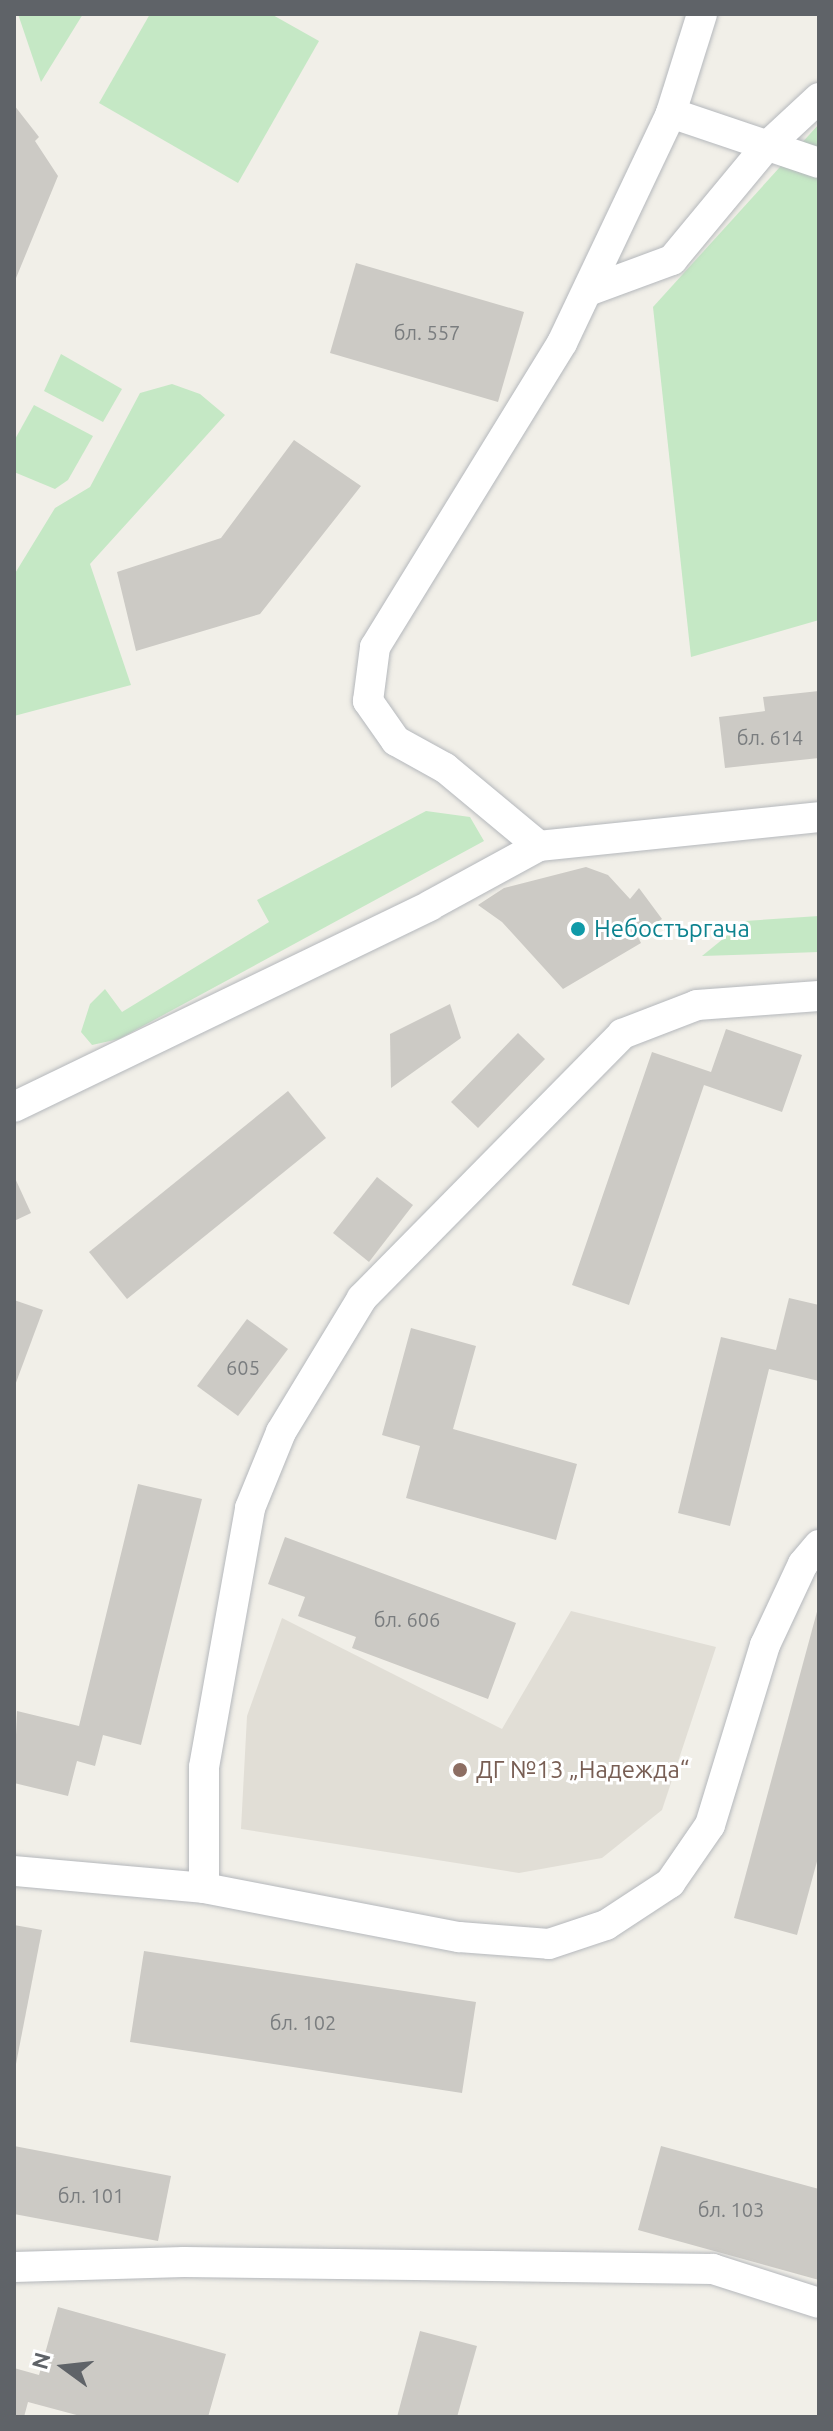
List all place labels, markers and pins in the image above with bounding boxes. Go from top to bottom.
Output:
place label: Небостъргача [594,915,750,943]
marker: Небостъргача [569,920,587,938]
place label: ДГ №13 „Надежда“ [476,1756,689,1784]
marker: ДГ №13 „Надежда“ [451,1761,469,1779]

